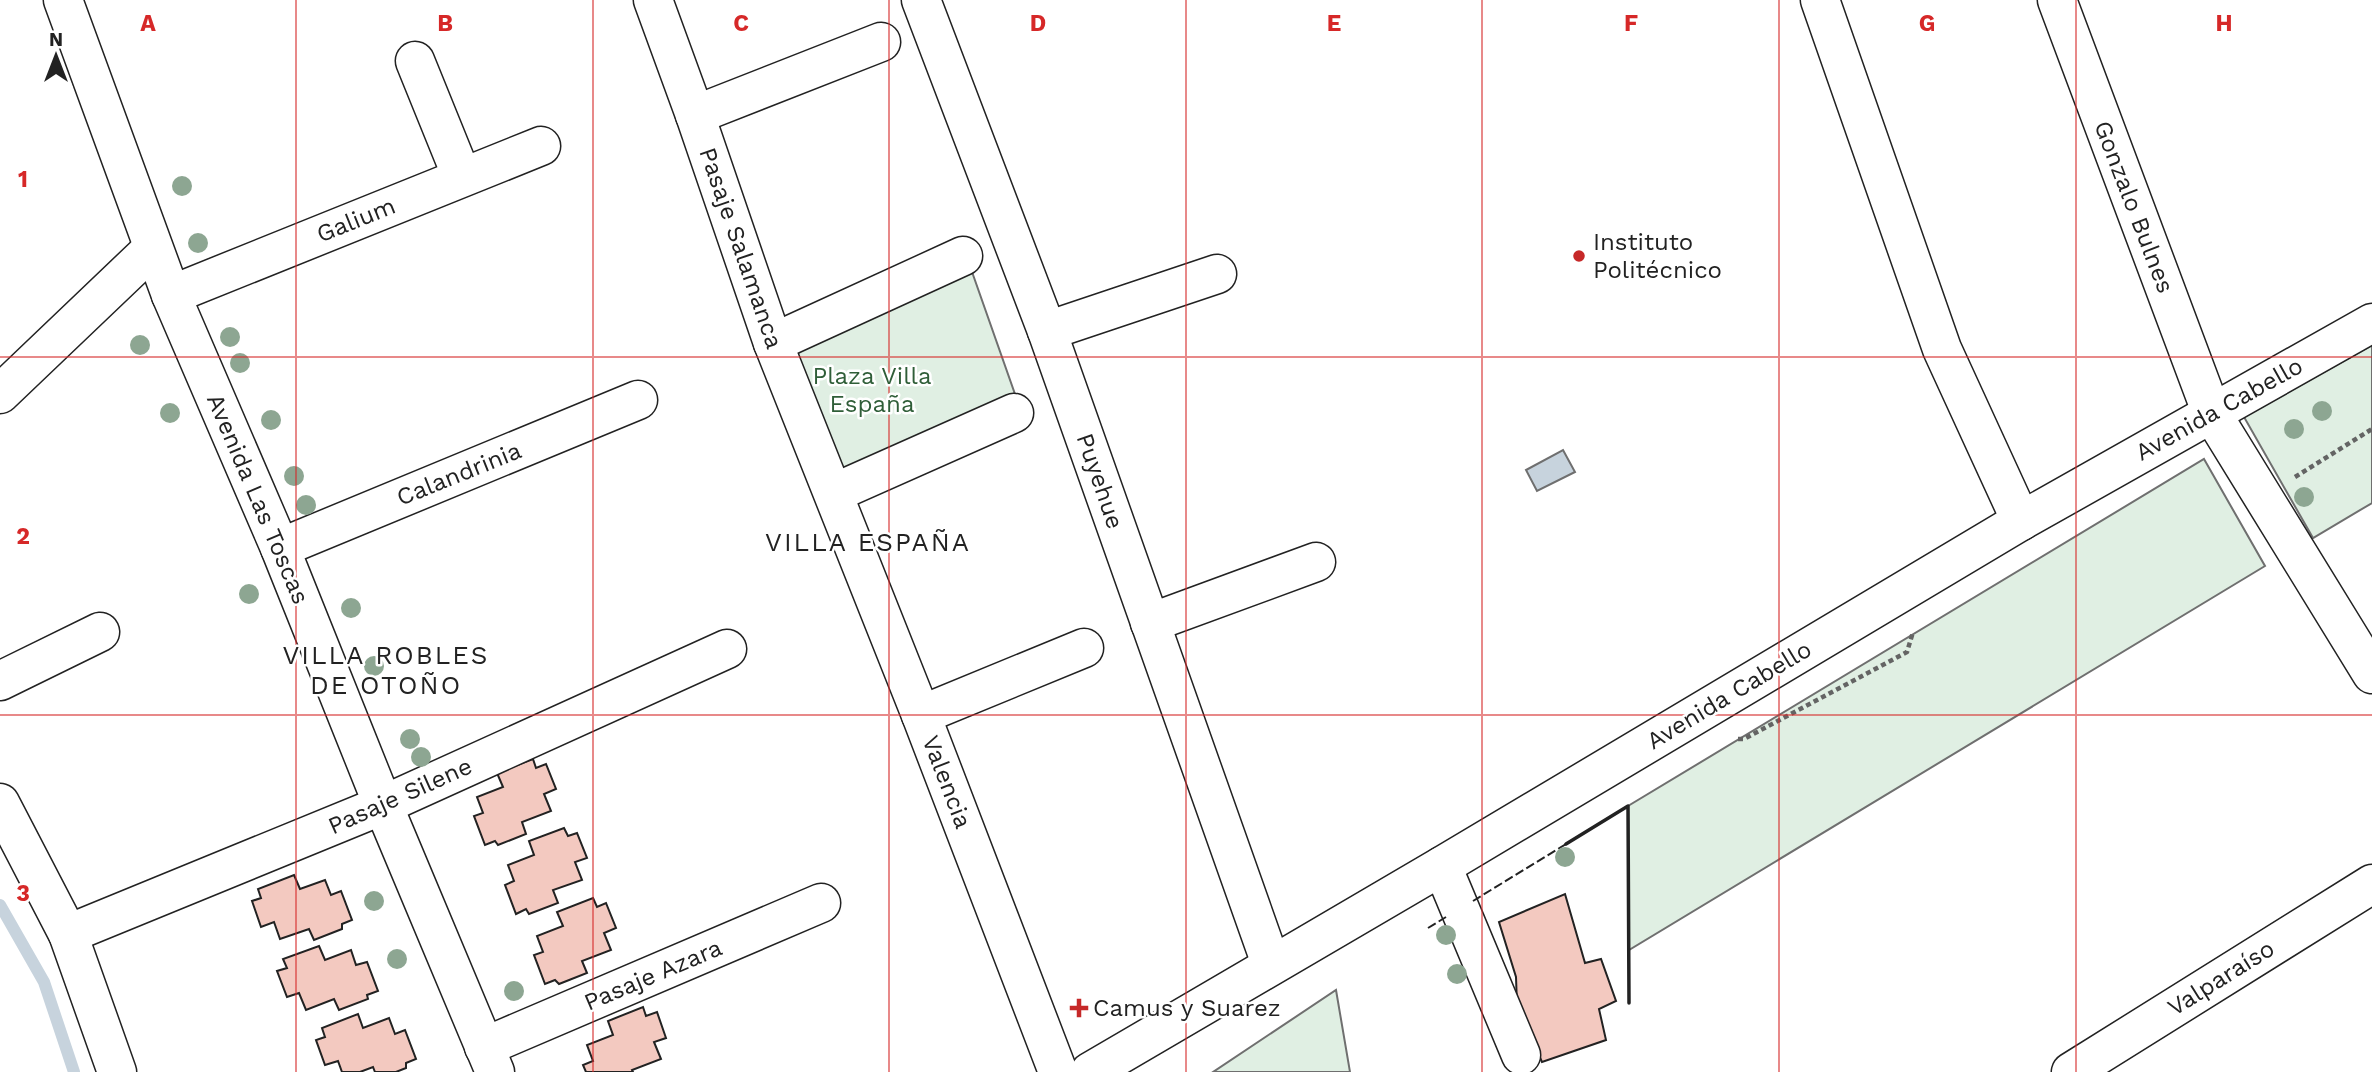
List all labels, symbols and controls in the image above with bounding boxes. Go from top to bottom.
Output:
text: A [140,10,156,37]
text: B [437,10,453,37]
text: C [733,10,749,37]
text: D [1030,10,1046,37]
text: E [1327,10,1341,37]
text: F [1624,10,1638,37]
text: G [1919,10,1935,37]
text: H [2215,10,2233,37]
north arrow [21,21,91,91]
text: N [49,28,63,51]
street label: Gonzalo Bulnes [2088,117,2180,297]
street label: Pasaje Salamanca [693,144,789,352]
text: 1 [18,166,28,193]
street label: Galium [313,192,399,248]
place label: Instituto Politécnico [1593,228,1722,284]
marker: Instituto Politécnico [1571,248,1587,264]
street label: Avenida Cabello [2130,351,2308,467]
park label: Plaza Villa España [813,362,932,418]
street label: Avenida Las Toscas [201,390,315,608]
street label: Puyehue [1071,430,1129,532]
street label: Calandrinia [393,436,525,512]
text: 2 [16,523,30,550]
district label: VILLA ESPAÑA [765,527,971,557]
street label: Avenida Cabello [1642,635,1816,755]
district label: VILLA ROBLES DE OTOÑO [283,640,490,700]
street label: Valencia [917,732,977,832]
street label: Pasaje Silene [324,752,476,840]
text: 3 [16,880,30,907]
street label: Pasaje Azara [580,933,726,1017]
street label: Valparaíso [2163,934,2279,1022]
place label: Camus y Suarez [1093,994,1281,1022]
marker: Camus y Suarez [1071,1000,1087,1016]

